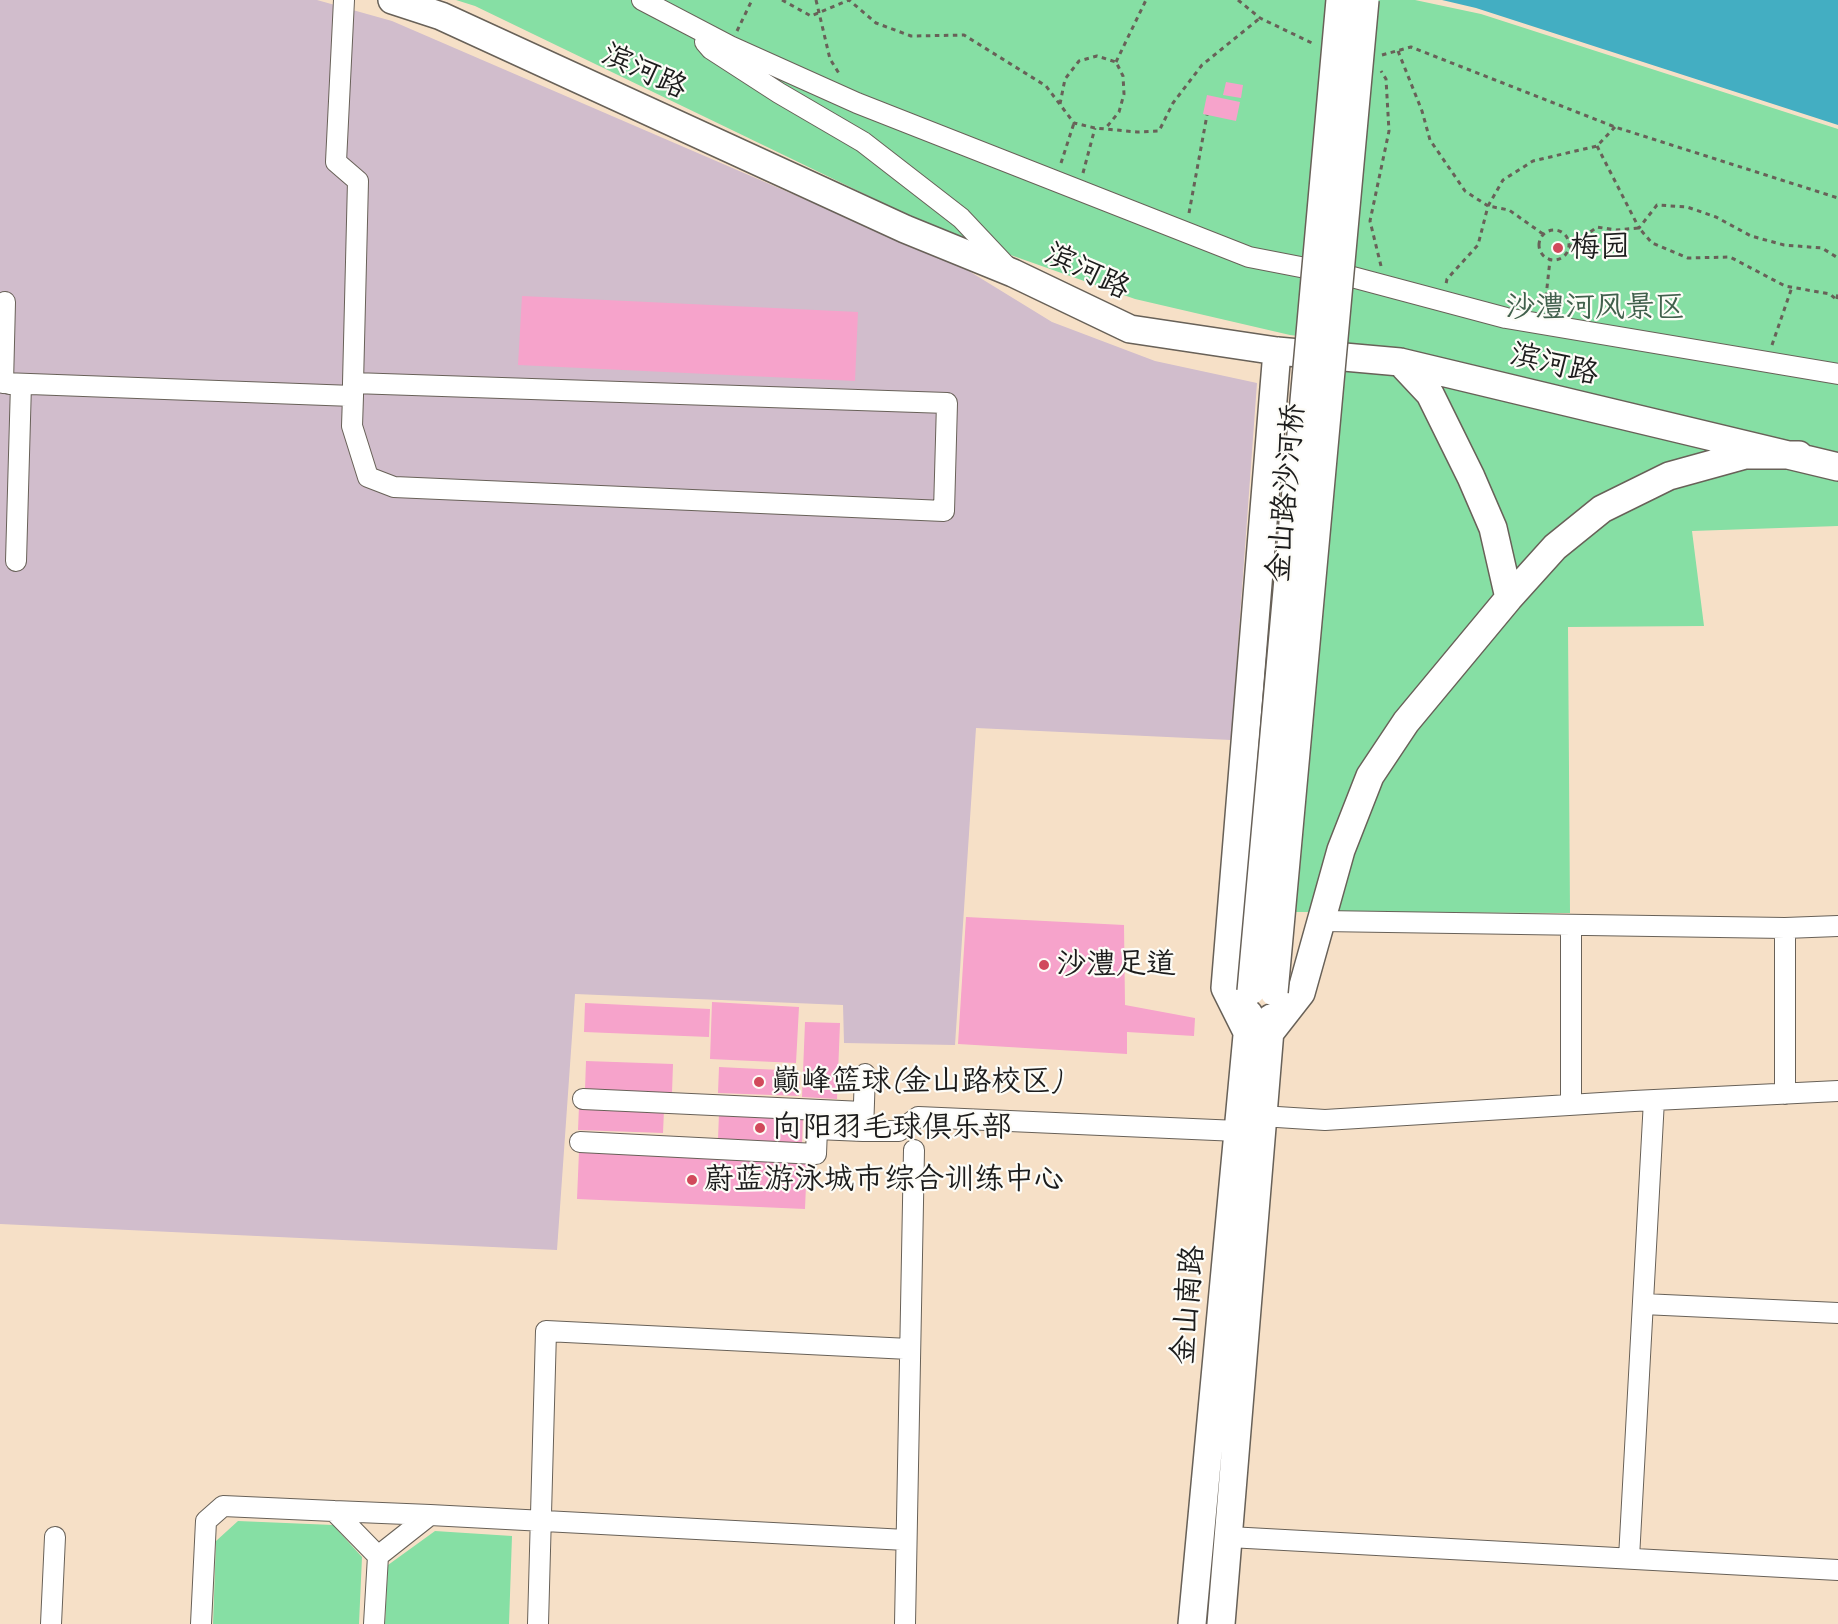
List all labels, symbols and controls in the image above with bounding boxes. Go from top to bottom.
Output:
street label: 滨河路 [596,37,692,107]
place label: 梅园 [1570,230,1630,266]
street label: 滨河路 [1039,236,1135,308]
marker: 梅园 [1551,241,1565,255]
park label: 沙澧河风景区 [1505,290,1685,326]
street label: 滨河路 [1506,337,1602,393]
street label: 金山路沙河桥 [1261,402,1313,584]
place label: 沙澧足道 [1056,947,1176,983]
marker: 沙澧足道 [1037,958,1051,972]
place label: 巅峰篮球(金山路校区) [771,1064,1061,1100]
marker: 巅峰篮球(金山路校区) [752,1075,766,1089]
place label: 向阳羽毛球俱乐部 [772,1110,1012,1146]
marker: 向阳羽毛球俱乐部 [753,1121,767,1135]
place label: 蔚蓝游泳城市综合训练中心 [704,1162,1064,1198]
marker: 蔚蓝游泳城市综合训练中心 [685,1173,699,1187]
street label: 金山南路 [1166,1244,1212,1366]

